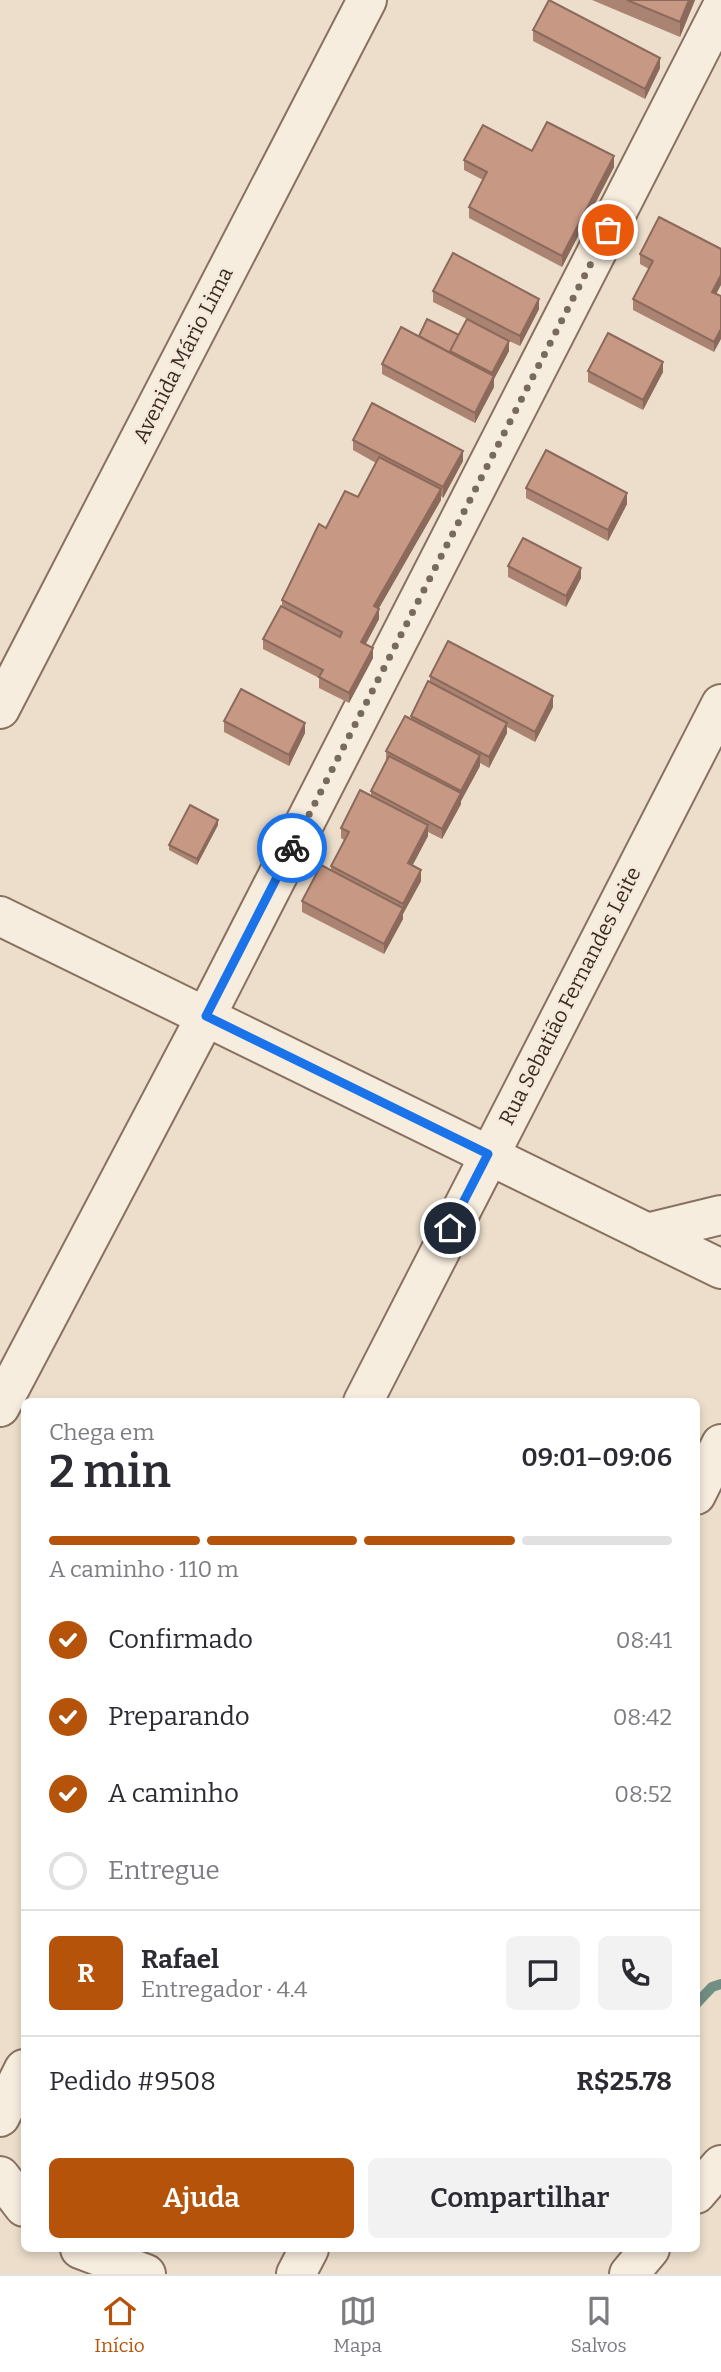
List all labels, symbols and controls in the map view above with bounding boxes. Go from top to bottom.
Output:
pin [578,200,638,260]
icon: bag [589,211,627,249]
street label: Avenida Mário Lima [127,262,239,447]
courier [257,813,327,883]
icon: bike [273,829,311,867]
street label: Rua Sebatião Fernandes Leite [493,862,647,1130]
pin [420,1198,480,1258]
icon: home [431,1209,469,1247]
text: Chega em [49,1418,154,1446]
text: 09:01–09:06 [521,1442,672,1473]
text: 2 min [49,1444,171,1499]
text: A caminho · 110 m [49,1555,239,1583]
icon: check [49,1621,87,1659]
text: Confirmado [108,1624,253,1655]
text: 08:41 [616,1626,672,1654]
icon: check [49,1698,87,1736]
text: Preparando [108,1701,250,1732]
text: 08:42 [613,1703,672,1731]
icon: check [49,1775,87,1813]
text: A caminho [108,1778,239,1809]
text: 08:52 [614,1780,672,1808]
text: Entregue [108,1855,220,1886]
button: chat [506,1936,580,2010]
button: phone [598,1936,672,2010]
text: Rafael [141,1944,219,1975]
text: R [77,1958,95,1989]
text: Entregador · 4.4 [141,1975,307,2003]
text: Pedido #9508 [49,2066,216,2097]
text: R$25.78 [577,2066,672,2097]
button: Ajuda [49,2158,354,2238]
button: Compartilhar [368,2158,672,2238]
tab: Início [94,2292,145,2357]
tab: Mapa [333,2292,382,2357]
tab: Salvos [571,2292,627,2357]

